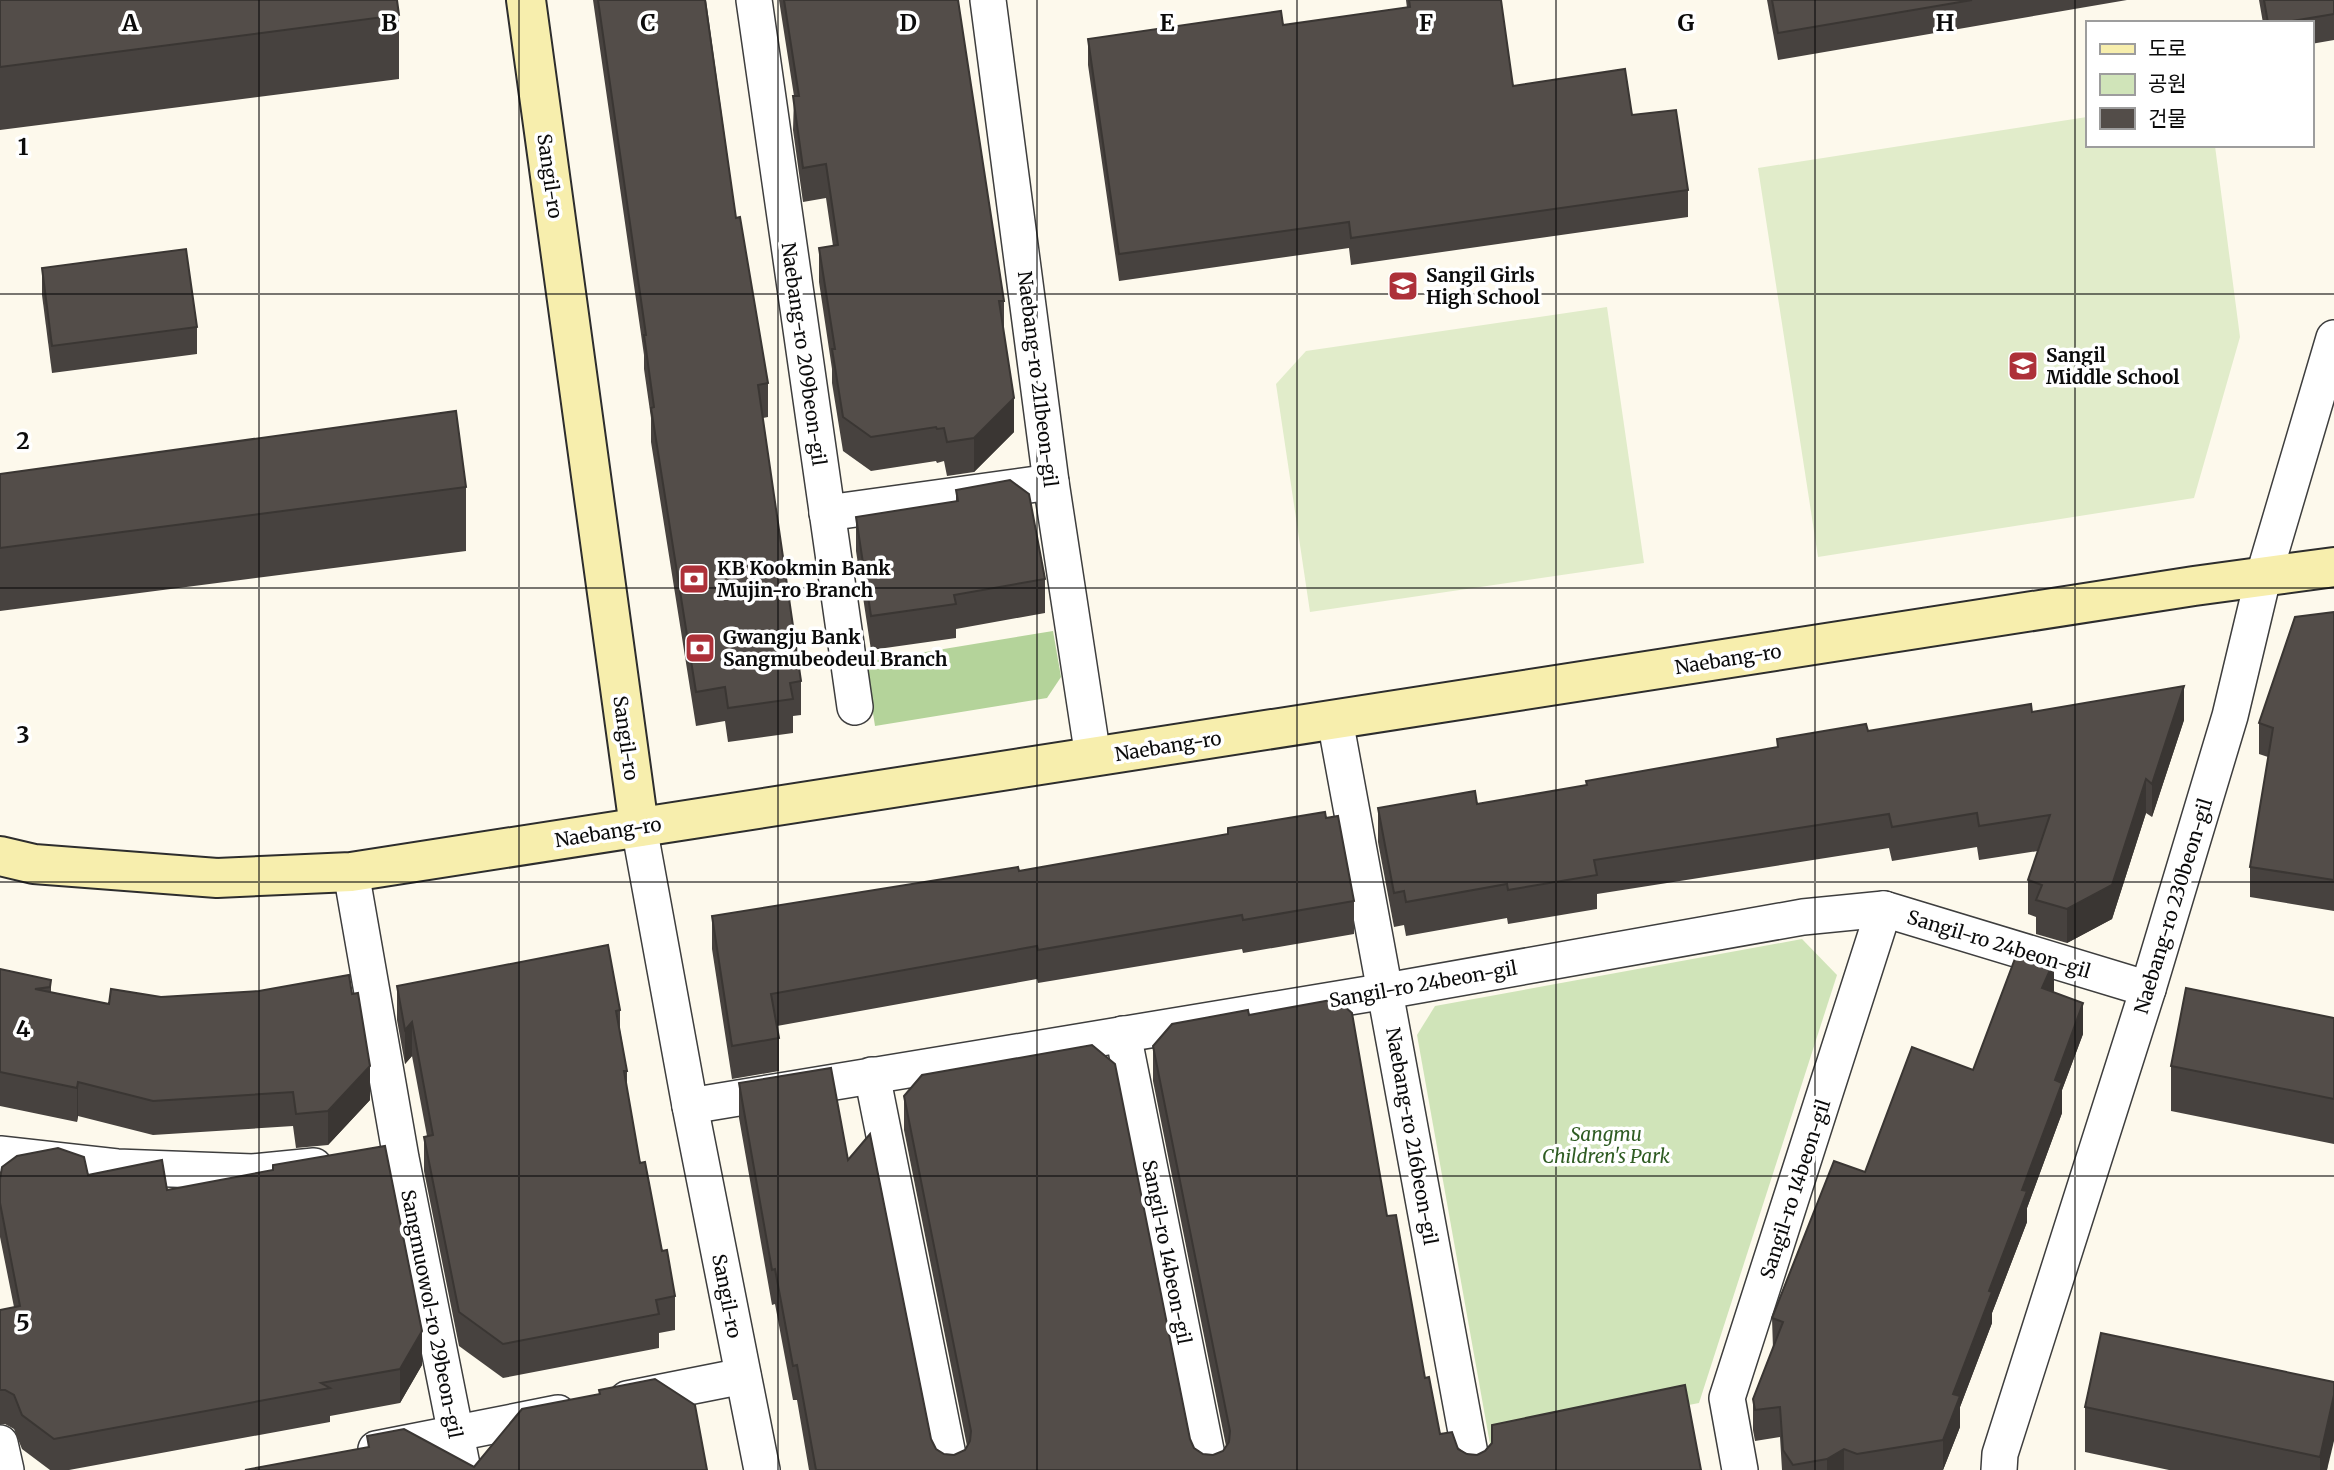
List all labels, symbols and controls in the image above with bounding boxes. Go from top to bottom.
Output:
text: A [121,8,139,37]
text: B [381,8,397,37]
text: C [640,8,656,37]
text: D [899,8,917,37]
text: E [1159,8,1175,37]
text: F [1419,8,1433,37]
text: G [1678,8,1695,37]
text: H [1936,8,1955,37]
legend [2086,21,2313,147]
text: 도로 [2148,35,2187,62]
text: 공원 [2148,70,2187,97]
text: 건물 [2148,105,2187,132]
text: 1 [18,132,29,161]
street label: Sangil-ro [532,132,568,220]
street label: Naebang-ro 209beon-gil [776,241,832,467]
place label: Sangil Girls High School [1426,263,1540,309]
school or university icon: Sangil Girls High School [1386,269,1420,303]
street label: Naebang-ro 211beon-gil [1013,270,1063,488]
place label: Sangil Middle School [2046,343,2179,389]
school or university icon: Sangil Middle School [2006,349,2040,383]
text: 2 [16,426,30,455]
place label: KB Kookmin Bank Mujin-ro Branch [717,556,891,602]
bank icon: KB Kookmin Bank Mujin-ro Branch [677,562,711,596]
place label: Gwangju Bank Sangmubeodeul Branch [723,625,948,671]
bank icon: Gwangju Bank Sangmubeodeul Branch [683,631,717,665]
street label: Naebang-ro [1673,639,1783,679]
street label: Sangil-ro [608,694,644,782]
text: 3 [16,720,30,749]
street label: Naebang-ro [1113,726,1223,766]
street label: Naebang-ro 230beon-gil [2129,795,2217,1017]
street label: Naebang-ro [553,812,663,852]
street label: Sangil-ro 24beon-gil [1904,905,2094,983]
street label: Sangil-ro 24beon-gil [1327,956,1519,1012]
text: 4 [16,1014,31,1043]
street label: Naebang-ro 216beon-gil [1381,1025,1443,1247]
street label: Sangil-ro 14beon-gil [1755,1096,1835,1282]
park label: Sangmu Children's Park [1542,1122,1671,1168]
street label: Sangil-ro 14beon-gil [1137,1158,1197,1346]
street label: Sangmuowol-ro 29beon-gil [396,1188,468,1440]
street label: Sangil-ro [707,1252,747,1340]
text: 5 [16,1308,30,1337]

